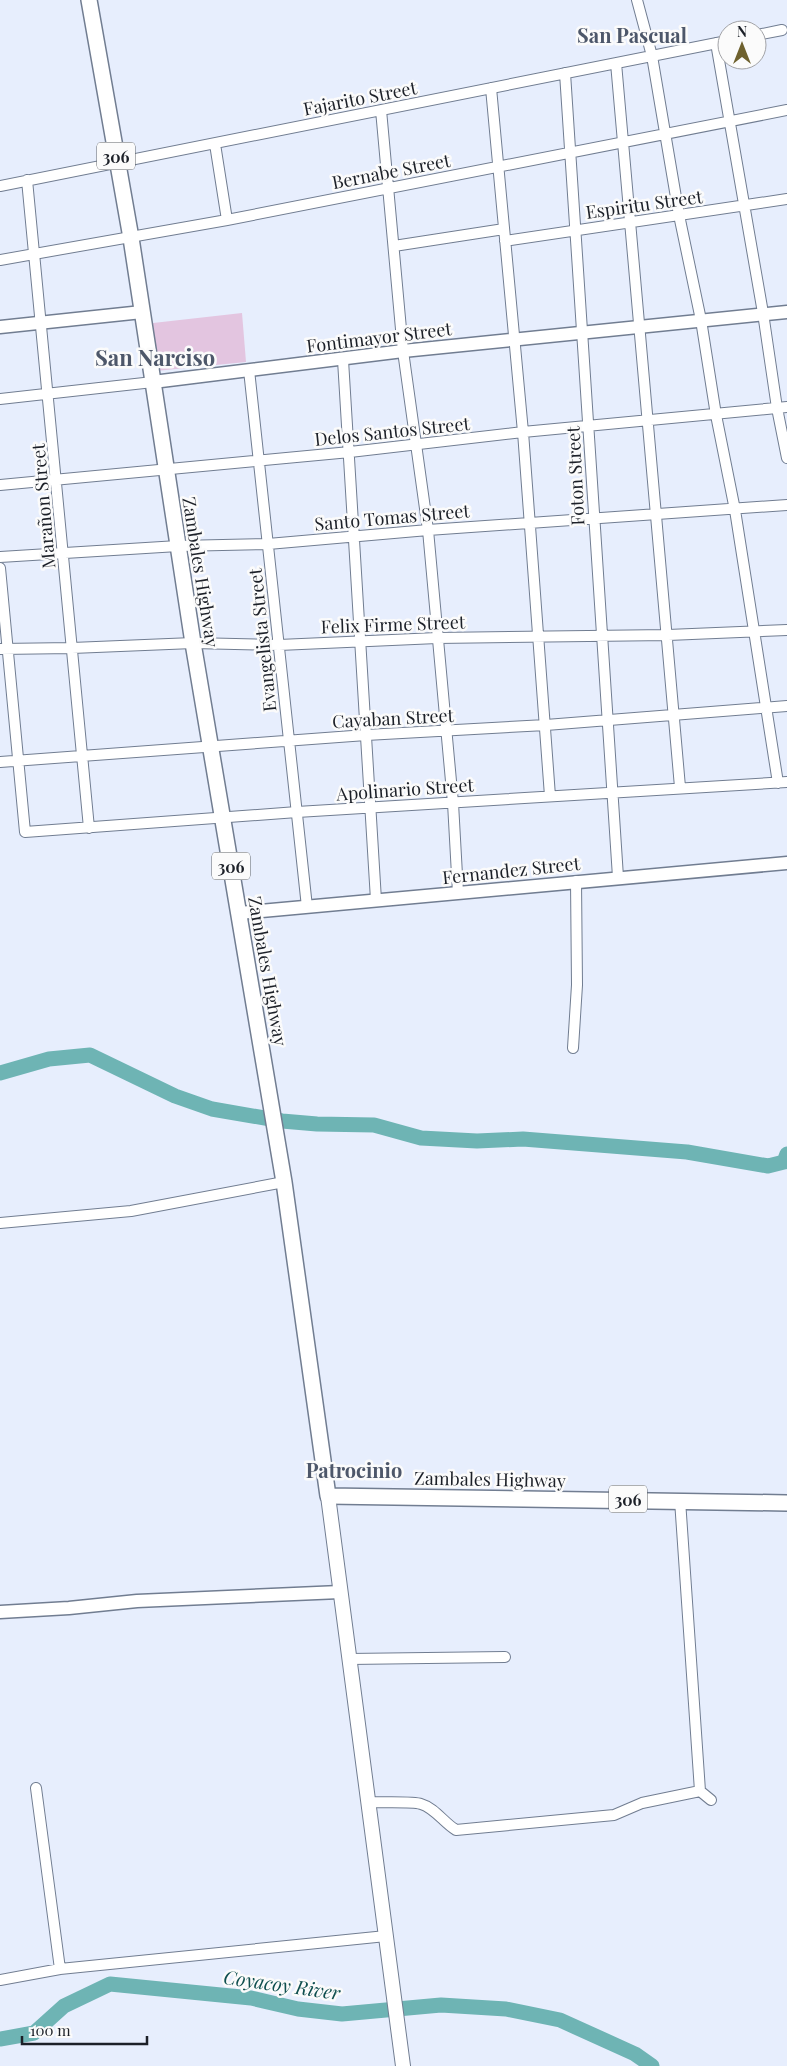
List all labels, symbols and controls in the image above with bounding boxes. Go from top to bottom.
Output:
north arrow [717,20,767,70]
district label: San Pascual [577,21,687,48]
text: N [737,22,747,41]
street label: Fajarito Street [301,75,419,121]
road number: 306 [97,142,135,170]
street label: Bernabe Street [330,148,453,194]
street label: Espiritu Street [584,184,705,224]
street label: Fontimayor Street [305,316,454,358]
district label: San Narciso [95,342,215,372]
street label: Delos Santos Street [313,411,471,451]
street label: Foton Street [560,425,590,526]
street label: Marañon Street [26,442,60,570]
street label: Zambales Highway [177,495,225,649]
street label: Santo Tomas Street [313,498,471,536]
street label: Evangelista Street [242,567,281,713]
street label: Felix Firme Street [320,609,466,639]
street label: Cayaban Street [332,703,455,733]
street label: Apolinario Street [335,772,475,806]
street label: Fernandez Street [441,851,582,889]
road number: 306 [212,852,250,879]
street label: Zambales Highway [243,894,293,1048]
district label: Patrocinio [306,1456,402,1483]
street label: Zambales Highway [414,1466,566,1492]
road number: 306 [609,1486,647,1512]
water label: Coyacoy River [222,1963,343,2005]
scale bar [22,2014,148,2046]
text: 100 m [30,2020,71,2040]

